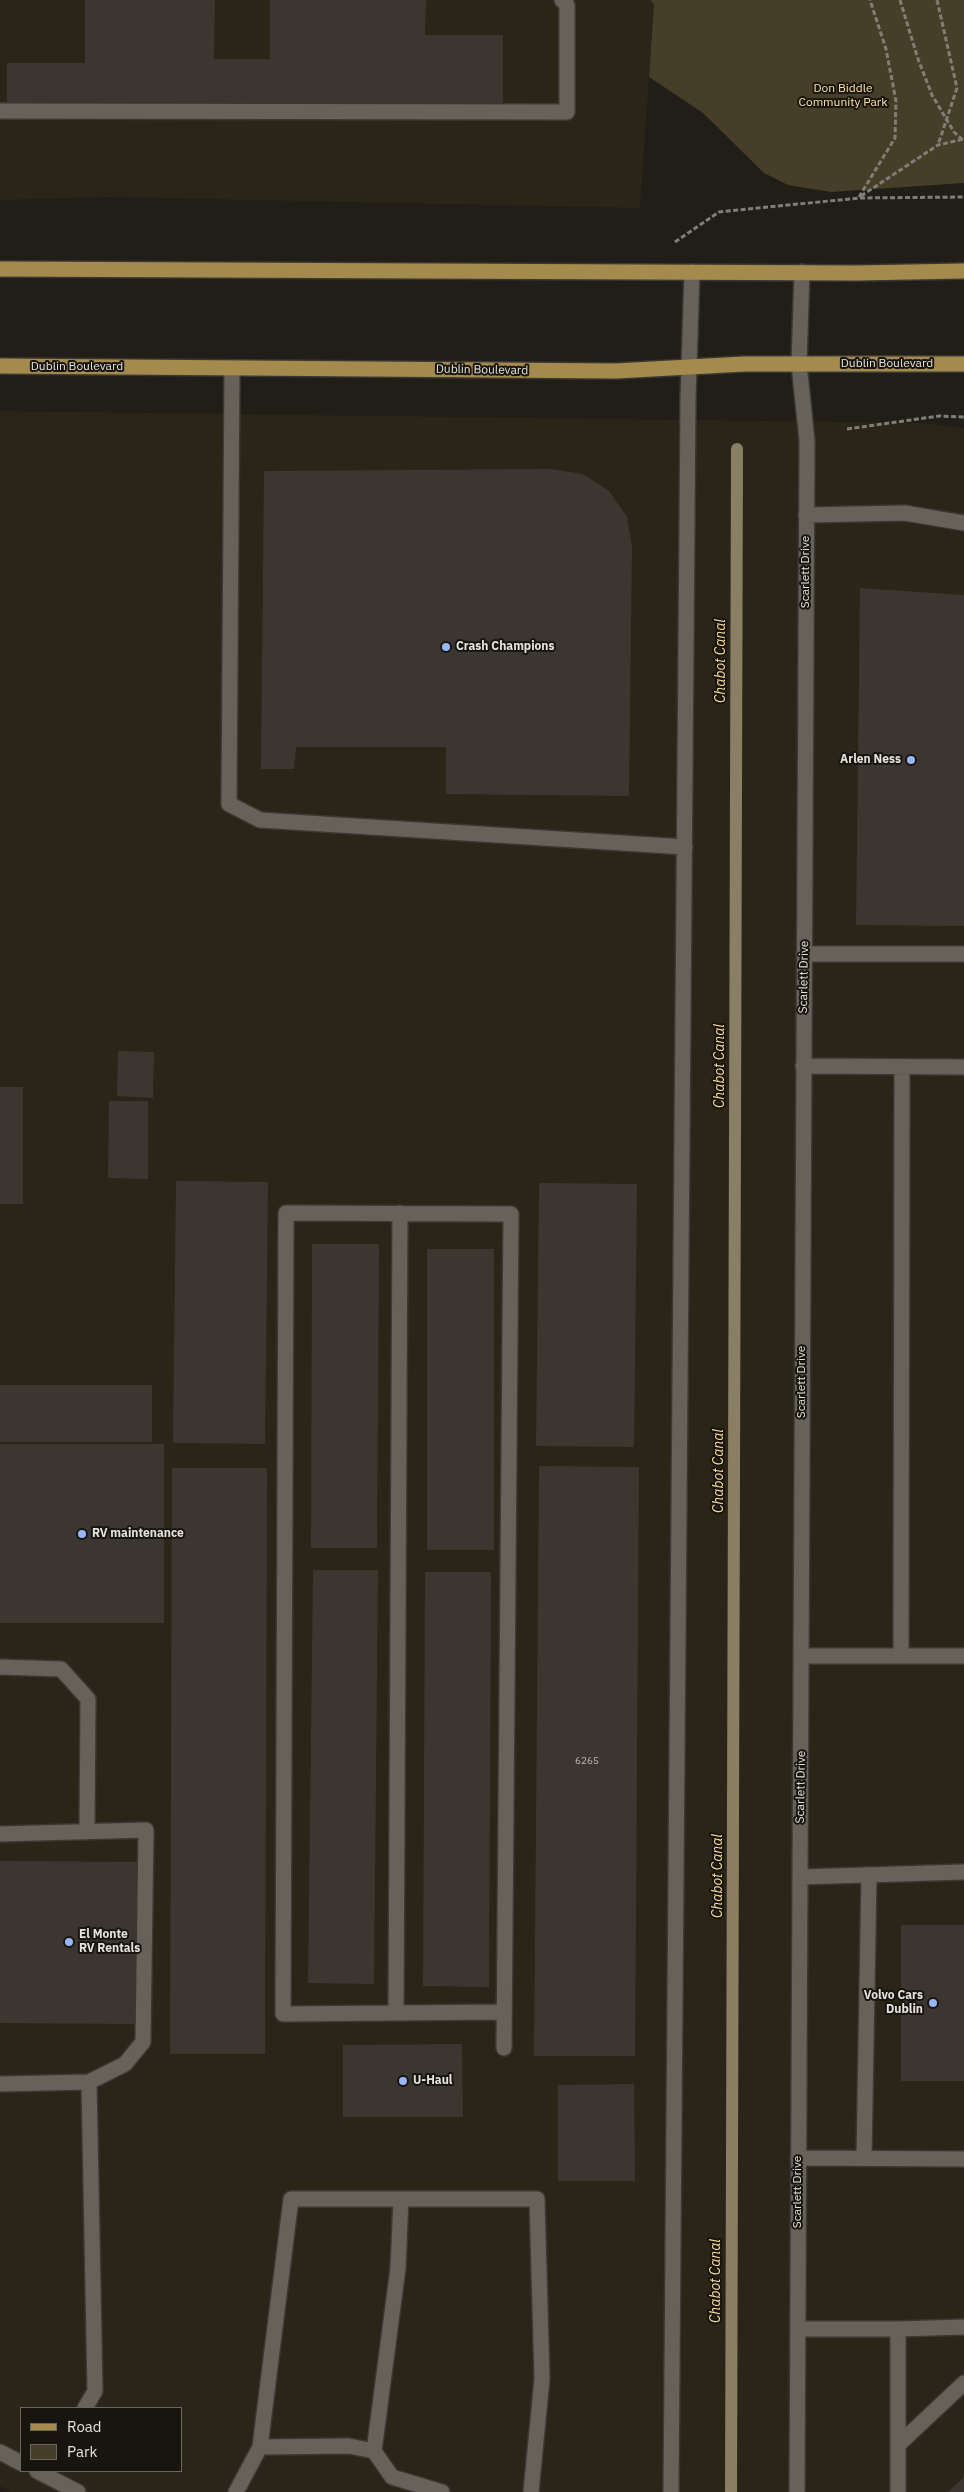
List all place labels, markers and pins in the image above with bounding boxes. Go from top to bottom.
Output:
place label: Crash Champions [456,640,555,654]
marker: Crash Champions [440,641,452,653]
place label: Arlen Ness [840,753,901,767]
marker: Arlen Ness [905,754,917,766]
place label: RV maintenance [92,1527,184,1541]
marker: RV maintenance [76,1528,88,1540]
place label: El Monte RV Rentals [79,1928,140,1956]
marker: El Monte RV Rentals [63,1936,75,1948]
place label: Volvo Cars Dublin [864,1989,923,2017]
marker: Volvo Cars Dublin [927,1997,939,2009]
place label: U-Haul [413,2074,452,2088]
marker: U-Haul [397,2075,409,2087]

